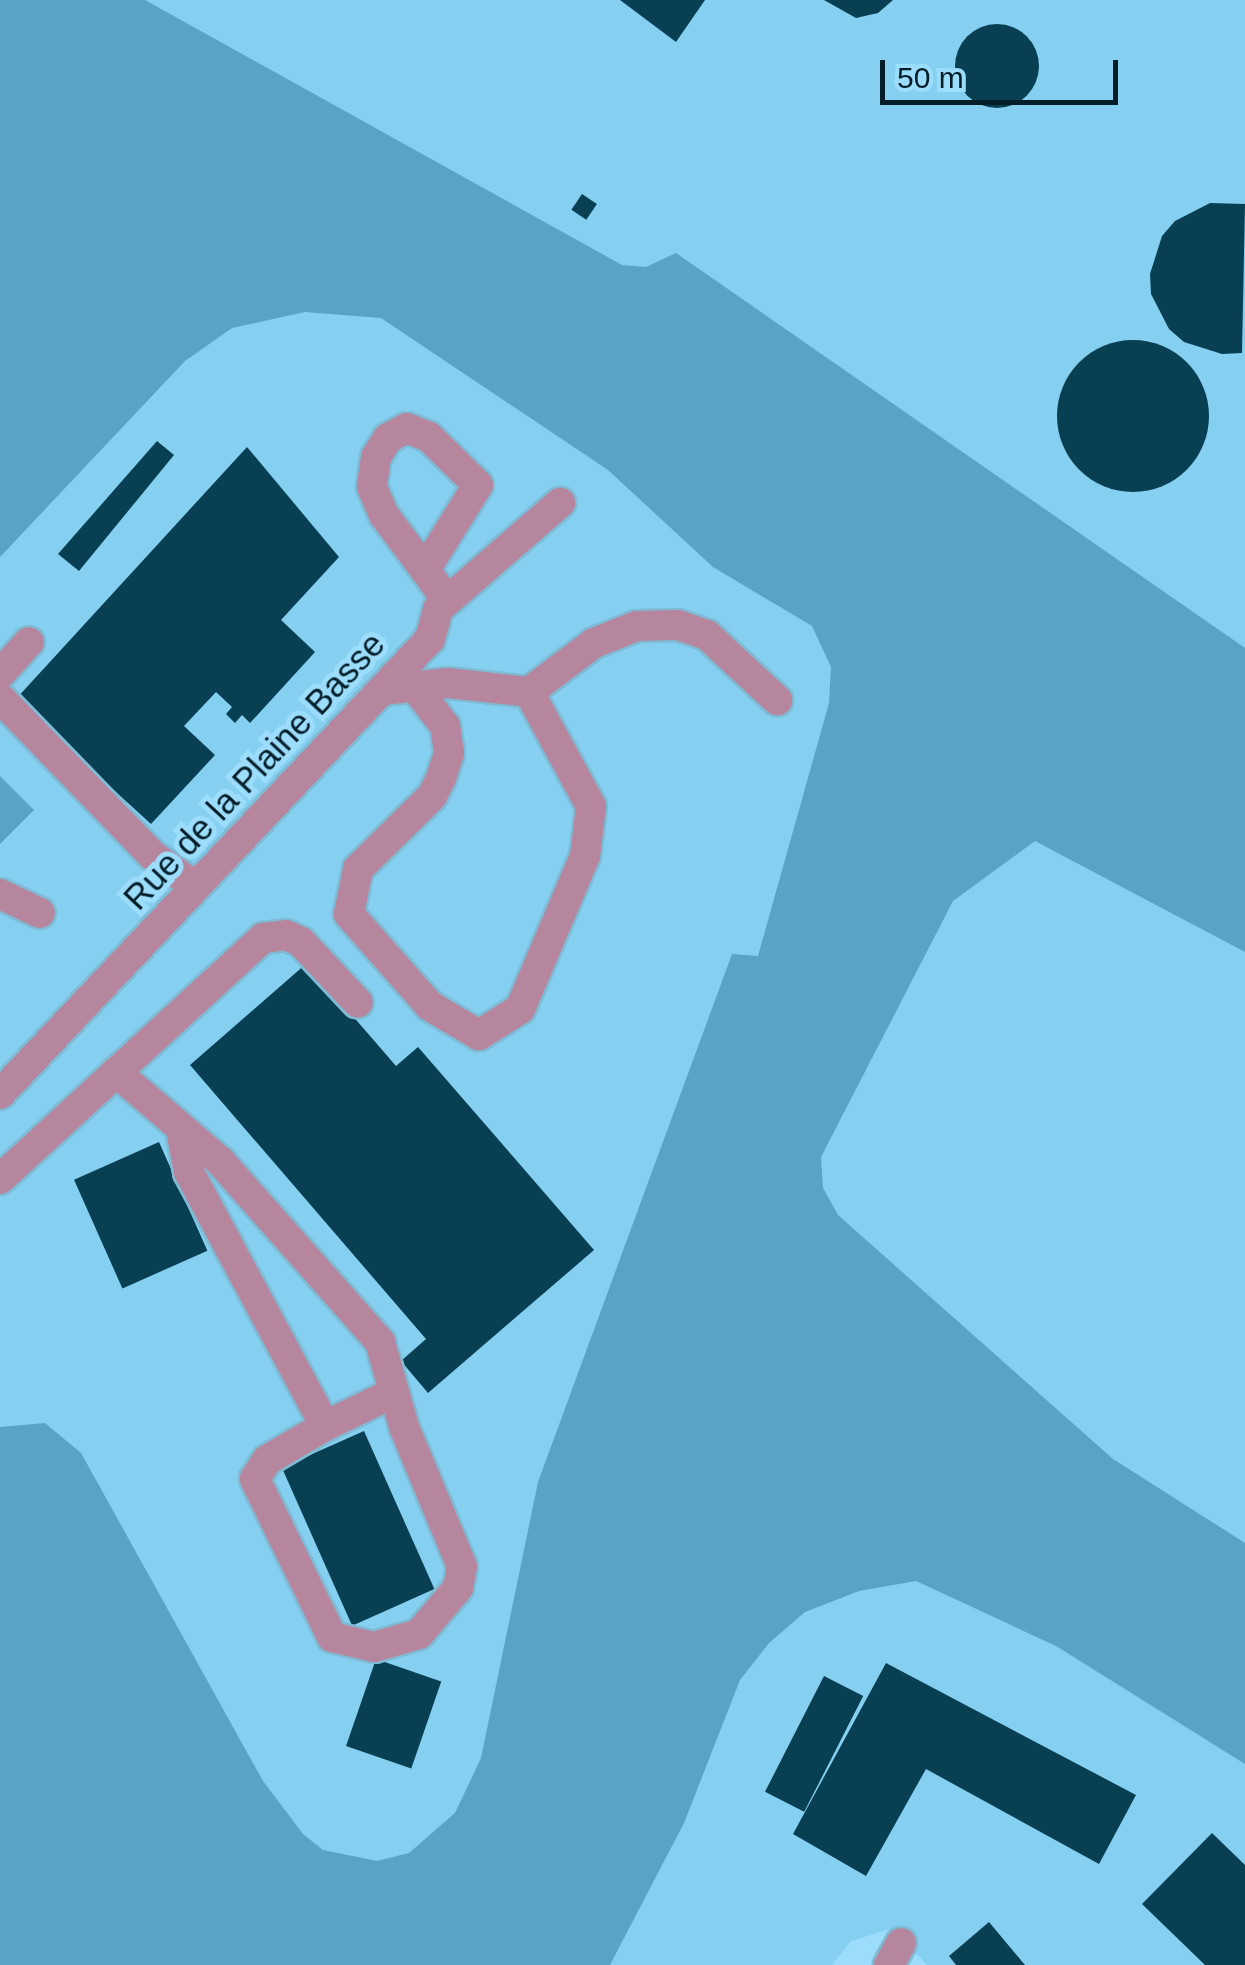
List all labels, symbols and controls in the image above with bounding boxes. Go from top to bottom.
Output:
scale bar [885,40,1122,102]
text: 50 m [897,61,964,94]
street label: Rue de la Plaine Basse [115,624,393,918]

